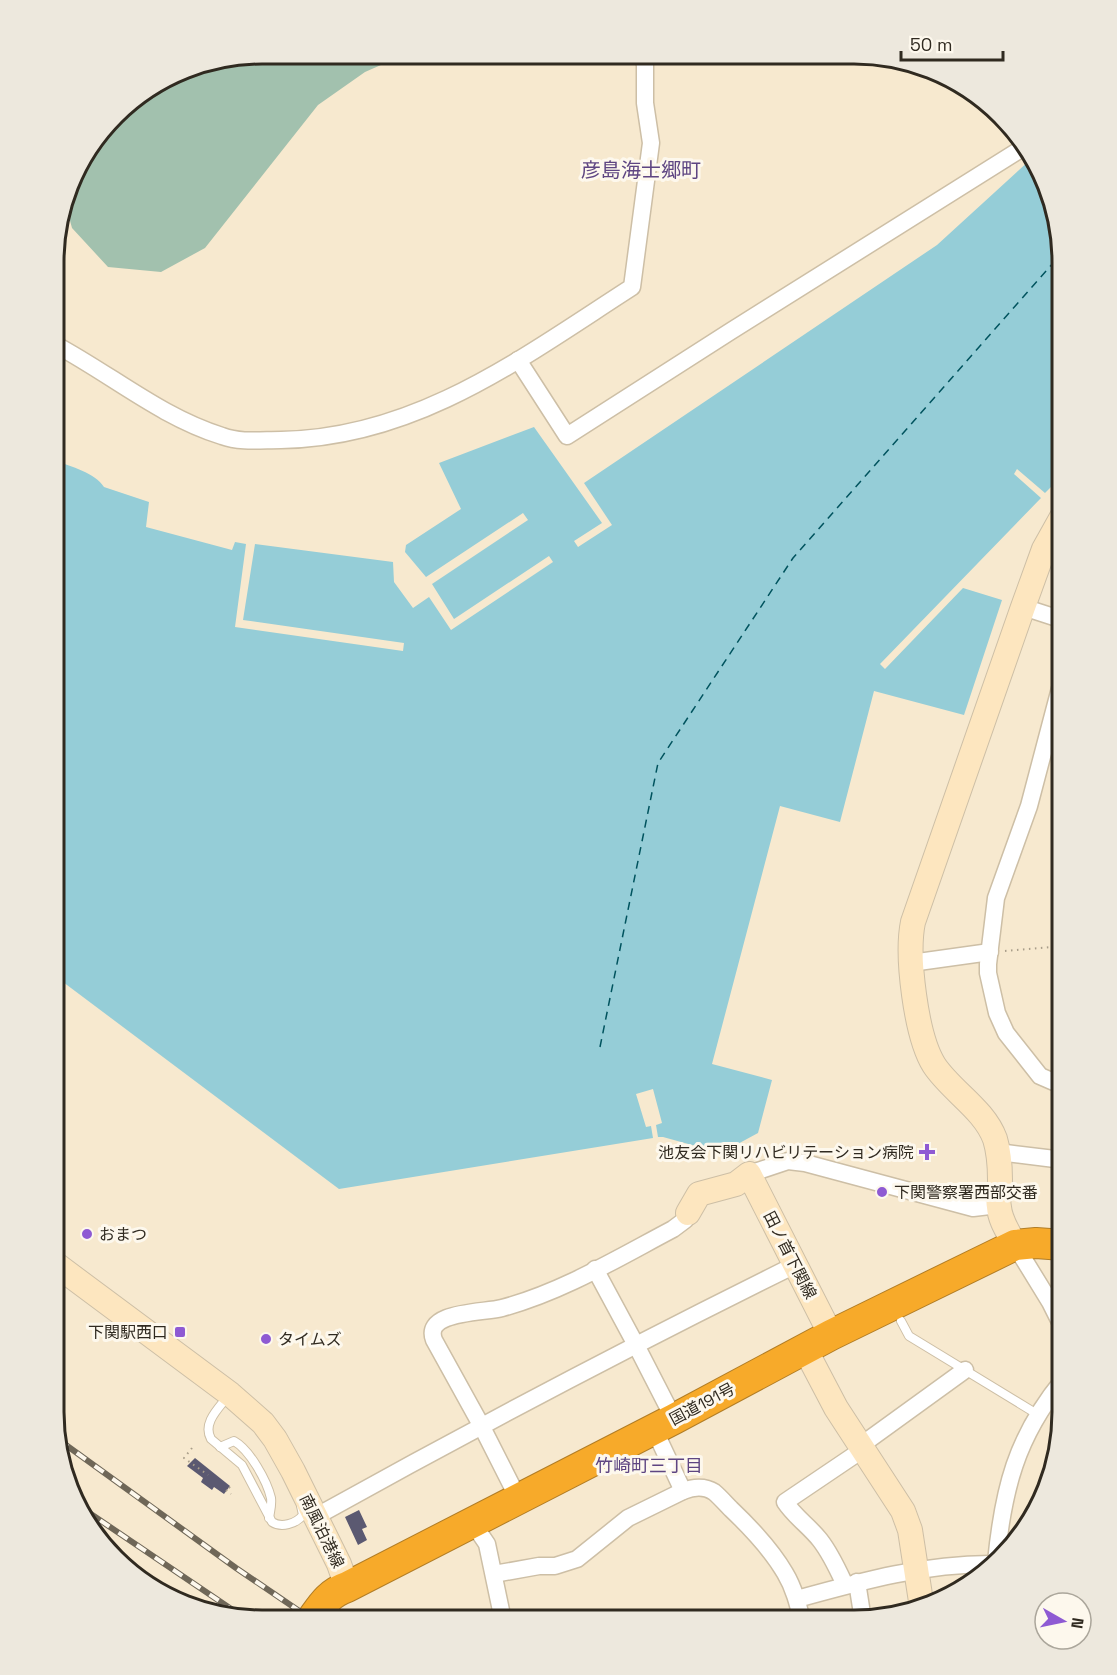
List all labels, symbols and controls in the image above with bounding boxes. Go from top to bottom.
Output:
scale bar [901,24,1003,62]
text: 50 m [910,33,952,56]
district label: 彦島海士郷町 [581,157,701,183]
place label: 池友会下関リハビリテーション病院 [658,1142,914,1163]
marker: 池友会下関リハビリテーション病院 [918,1143,936,1161]
place label: 下関警察署西部交番 [894,1182,1038,1203]
marker: 下関警察署西部交番 [875,1185,889,1199]
street label: 田ノ首下関線 [759,1207,821,1303]
place label: おまつ [99,1224,147,1245]
marker: おまつ [80,1227,94,1241]
place label: 下関駅西口 [88,1322,168,1343]
marker: 下関駅西口 [173,1325,187,1339]
place label: タイムズ [278,1329,342,1350]
marker: タイムズ [259,1332,273,1346]
street label: 国道191号 [666,1378,738,1430]
district label: 竹崎町三丁目 [595,1454,703,1477]
street label: 南風泊港線 [295,1490,349,1572]
north arrow [1033,1591,1093,1651]
text: N [1066,1616,1089,1630]

